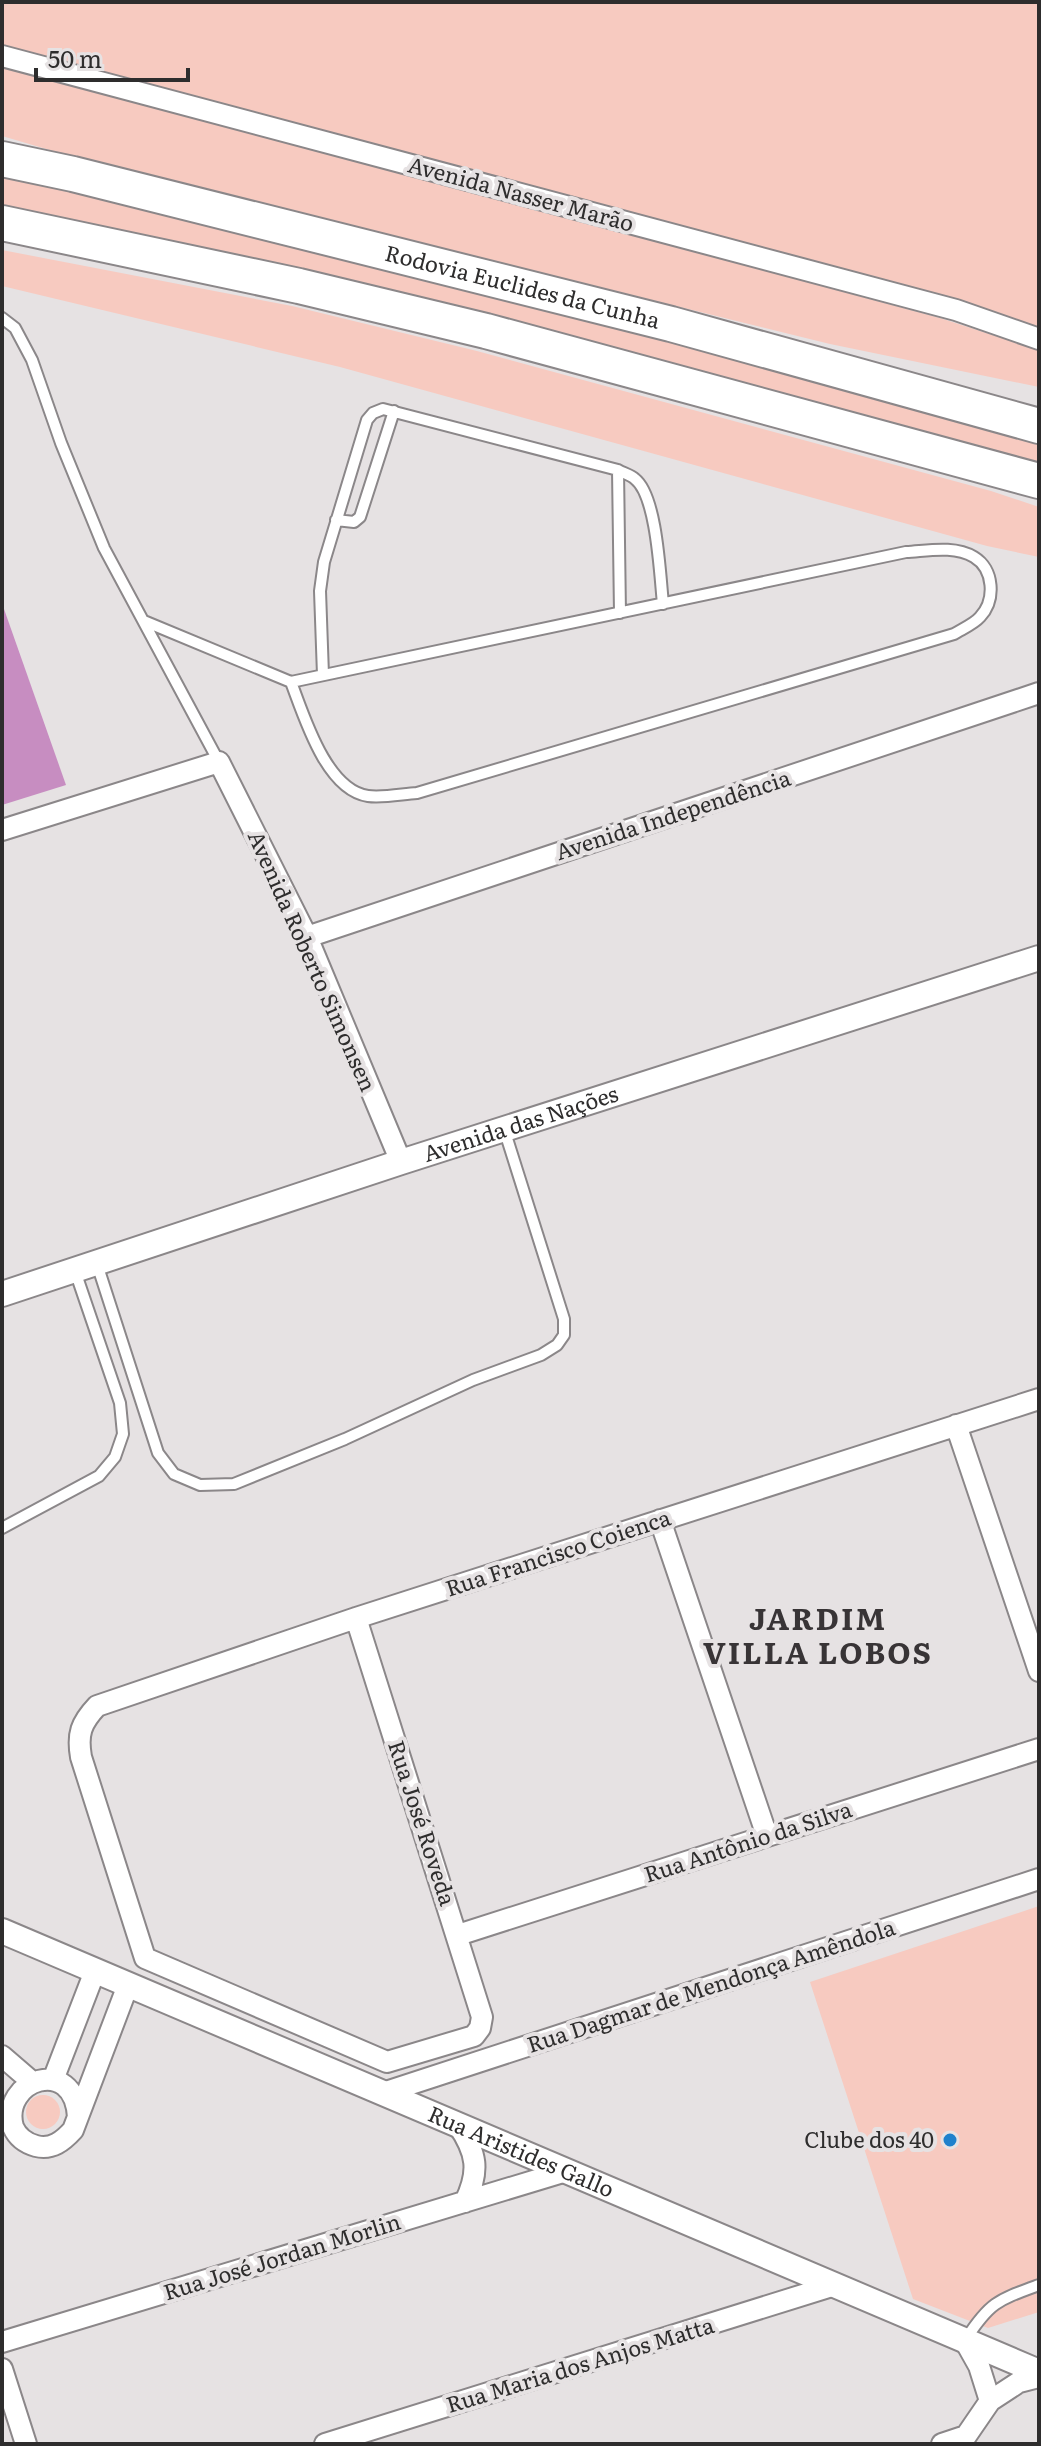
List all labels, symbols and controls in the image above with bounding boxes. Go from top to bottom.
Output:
scale bar [36,32,188,82]
text: 50 m [48,40,102,75]
street label: Avenida Nasser Marão [405,147,638,239]
street label: Rodovia Euclides da Cunha [382,235,664,336]
street label: Avenida Independência [551,760,795,867]
street label: Avenida Roberto Simonsen [241,825,386,1096]
street label: Avenida das Nações [419,1076,622,1169]
street label: Rua Francisco Coienca [441,1499,675,1604]
district label: JARDIM VILLA LOBOS [703,1595,933,1673]
street label: Rua José Roveda [381,1736,466,1910]
street label: Rua Antônio da Silva [639,1791,856,1890]
street label: Rua Dagmar de Mendonça Amêndola [522,1909,899,2060]
street label: Rua Aristides Gallo [424,2096,620,2204]
place label: Clube dos 40 [804,2122,934,2155]
marker: Clube dos 40 [941,2131,959,2149]
street label: Rua José Jordan Morlin [159,2204,404,2307]
street label: Rua Maria dos Anjos Matta [442,2307,718,2420]

